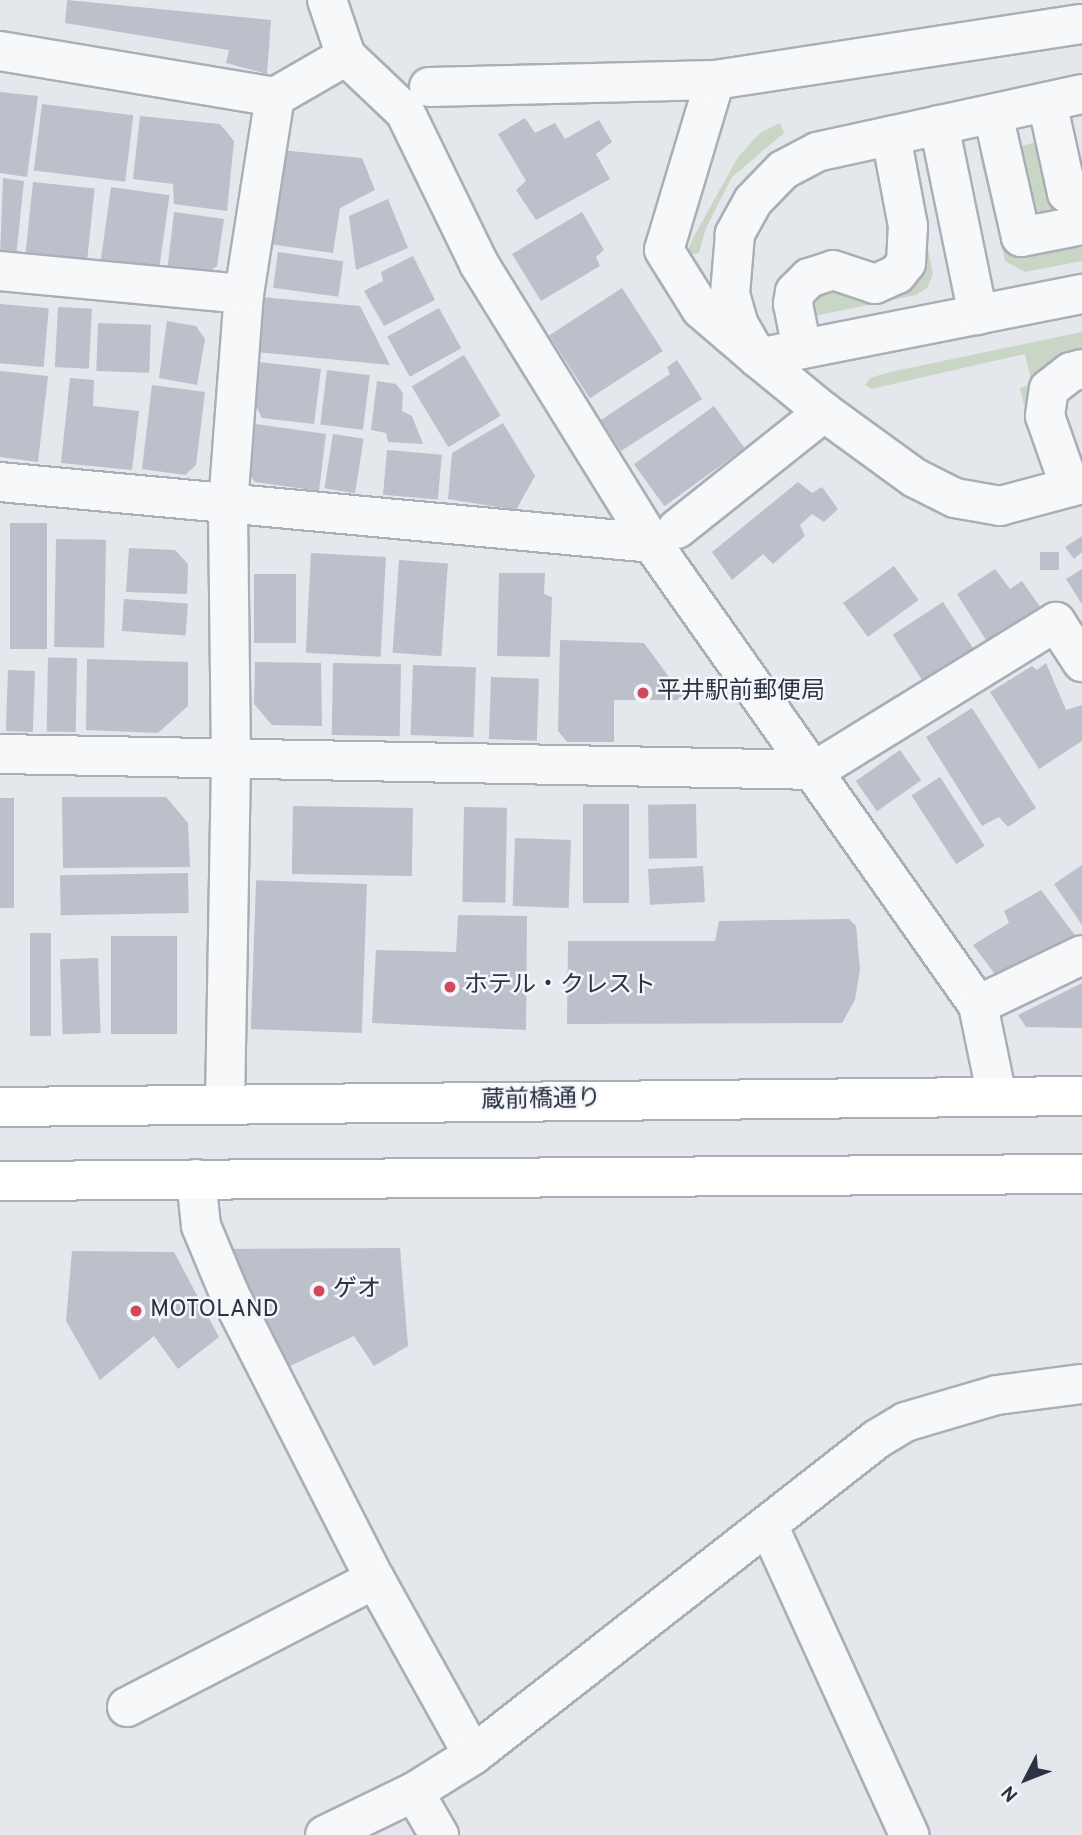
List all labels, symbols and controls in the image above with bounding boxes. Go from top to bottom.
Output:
place label: 平井駅前郵便局 [657,679,825,707]
marker: 平井駅前郵便局 [635,685,651,701]
place label: ホテル・クレスト [464,973,656,1001]
marker: ホテル・クレスト [442,979,458,995]
street label: 蔵前橋通り [481,1086,601,1116]
place label: ゲオ [333,1277,381,1305]
marker: ゲオ [311,1283,327,1299]
place label: MOTOLAND [150,1297,279,1325]
marker: MOTOLAND [128,1303,144,1319]
north arrow [991,1744,1061,1814]
text: N [997,1780,1024,1806]

